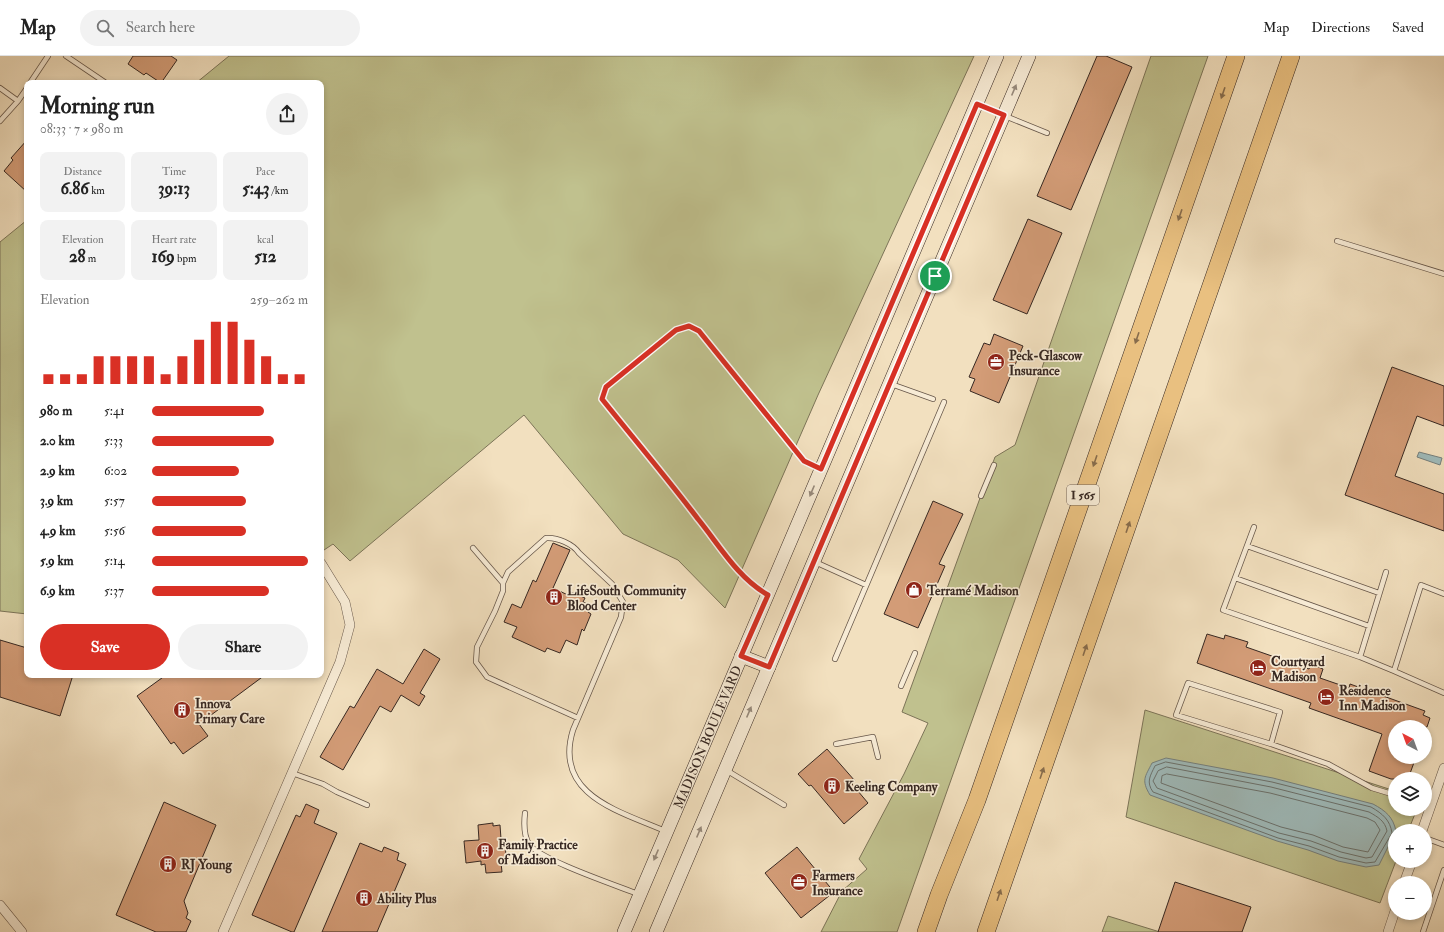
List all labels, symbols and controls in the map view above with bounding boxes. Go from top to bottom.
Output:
search box [80,10,360,46]
text: Map [20,16,56,40]
icon: search [94,17,116,39]
text: Search here [126,18,195,37]
text: Map [1263,19,1289,36]
text: Directions [1311,19,1370,36]
text: Saved [1392,19,1424,36]
one-way arrow [1011,85,1017,96]
one-way arrow [1220,87,1226,99]
text: Morning run [40,92,155,120]
button: share [266,93,308,135]
text: 08:33 · 7 × 980 m [40,121,123,137]
text: Distance [63,165,102,178]
text: Time [162,165,186,178]
text: Pace [255,165,275,178]
text: 6.86 [60,178,89,199]
text: 39:13 [158,178,190,199]
text: 5:43 [242,178,270,199]
text: km [89,184,105,197]
text: /km [270,184,288,197]
one-way arrow [1176,210,1182,222]
text: Elevation [62,233,104,246]
text: Heart rate [152,233,196,246]
text: kcal [257,233,274,246]
text: 28 [69,246,86,267]
text: 169 [151,246,175,267]
text: 512 [254,246,276,267]
text: m [86,252,96,265]
text: bpm [175,252,197,265]
pin [918,259,952,293]
icon: arrive [924,265,946,287]
text: Elevation [40,292,90,308]
text: 259–262 m [250,292,308,308]
one-way arrow [1133,332,1139,344]
place label: Peck-Glascow Insurance [1009,348,1083,379]
office icon: Peck-Glascow Insurance [986,352,1006,372]
text: 980 m [40,403,72,419]
text: 5:41 [104,403,125,419]
text: 2.0 km [40,433,75,449]
text: 5:33 [104,433,123,449]
one-way arrow [1091,455,1097,467]
text: 2.9 km [40,463,75,479]
text: 6:02 [104,463,127,479]
road number: I 565 [1067,485,1099,505]
one-way arrow [808,486,814,498]
text: 3.9 km [40,493,73,509]
text: 5:57 [104,493,125,509]
one-way arrow [1125,521,1131,533]
text: 4.9 km [40,523,75,539]
text: 5:56 [104,523,125,539]
text: 5.9 km [40,553,74,569]
text: 5:14 [104,553,125,569]
shop icon: Terramé Madison [904,580,924,600]
text: 6.9 km [40,583,75,599]
text: 5:37 [104,583,124,599]
place label: LifeSouth Community Blood Center [567,583,687,614]
place label: Terramé Madison [926,583,1019,599]
building icon: LifeSouth Community Blood Center [544,587,564,607]
button: Save [40,624,170,670]
button: Share [178,624,308,670]
one-way arrow [1083,643,1089,655]
place label: Courtyard Madison [1270,654,1325,685]
hotel icon: Courtyard Madison [1248,658,1268,678]
street label: MADISON BOULEVARD [670,663,745,811]
place label: Residence Inn Madison [1339,683,1406,714]
hotel icon: Residence Inn Madison [1316,687,1336,707]
place label: Innova Primary Care [195,696,265,728]
building icon: Innova Primary Care [172,700,192,720]
one-way arrow [747,706,753,718]
north arrow [1388,720,1432,764]
map controls [1388,720,1432,920]
one-way arrow [1040,766,1046,778]
button: layers [1388,772,1432,816]
building icon: Keeling Company [822,776,842,796]
place label: Keeling Company [845,779,939,796]
button: + [1388,824,1432,868]
one-way arrow [696,825,702,837]
place label: Family Practice of Madison [498,837,578,868]
building icon: Family Practice of Madison [475,841,495,861]
one-way arrow [653,850,659,862]
building icon: RJ Young [158,854,178,874]
place label: RJ Young [181,857,233,874]
place label: Farmers Insurance [812,868,863,899]
office icon: Farmers Insurance [789,872,809,892]
button: − [1388,876,1432,920]
building icon: Ability Plus [354,888,374,908]
one-way arrow [997,889,1003,901]
place label: Ability Plus [376,891,437,908]

